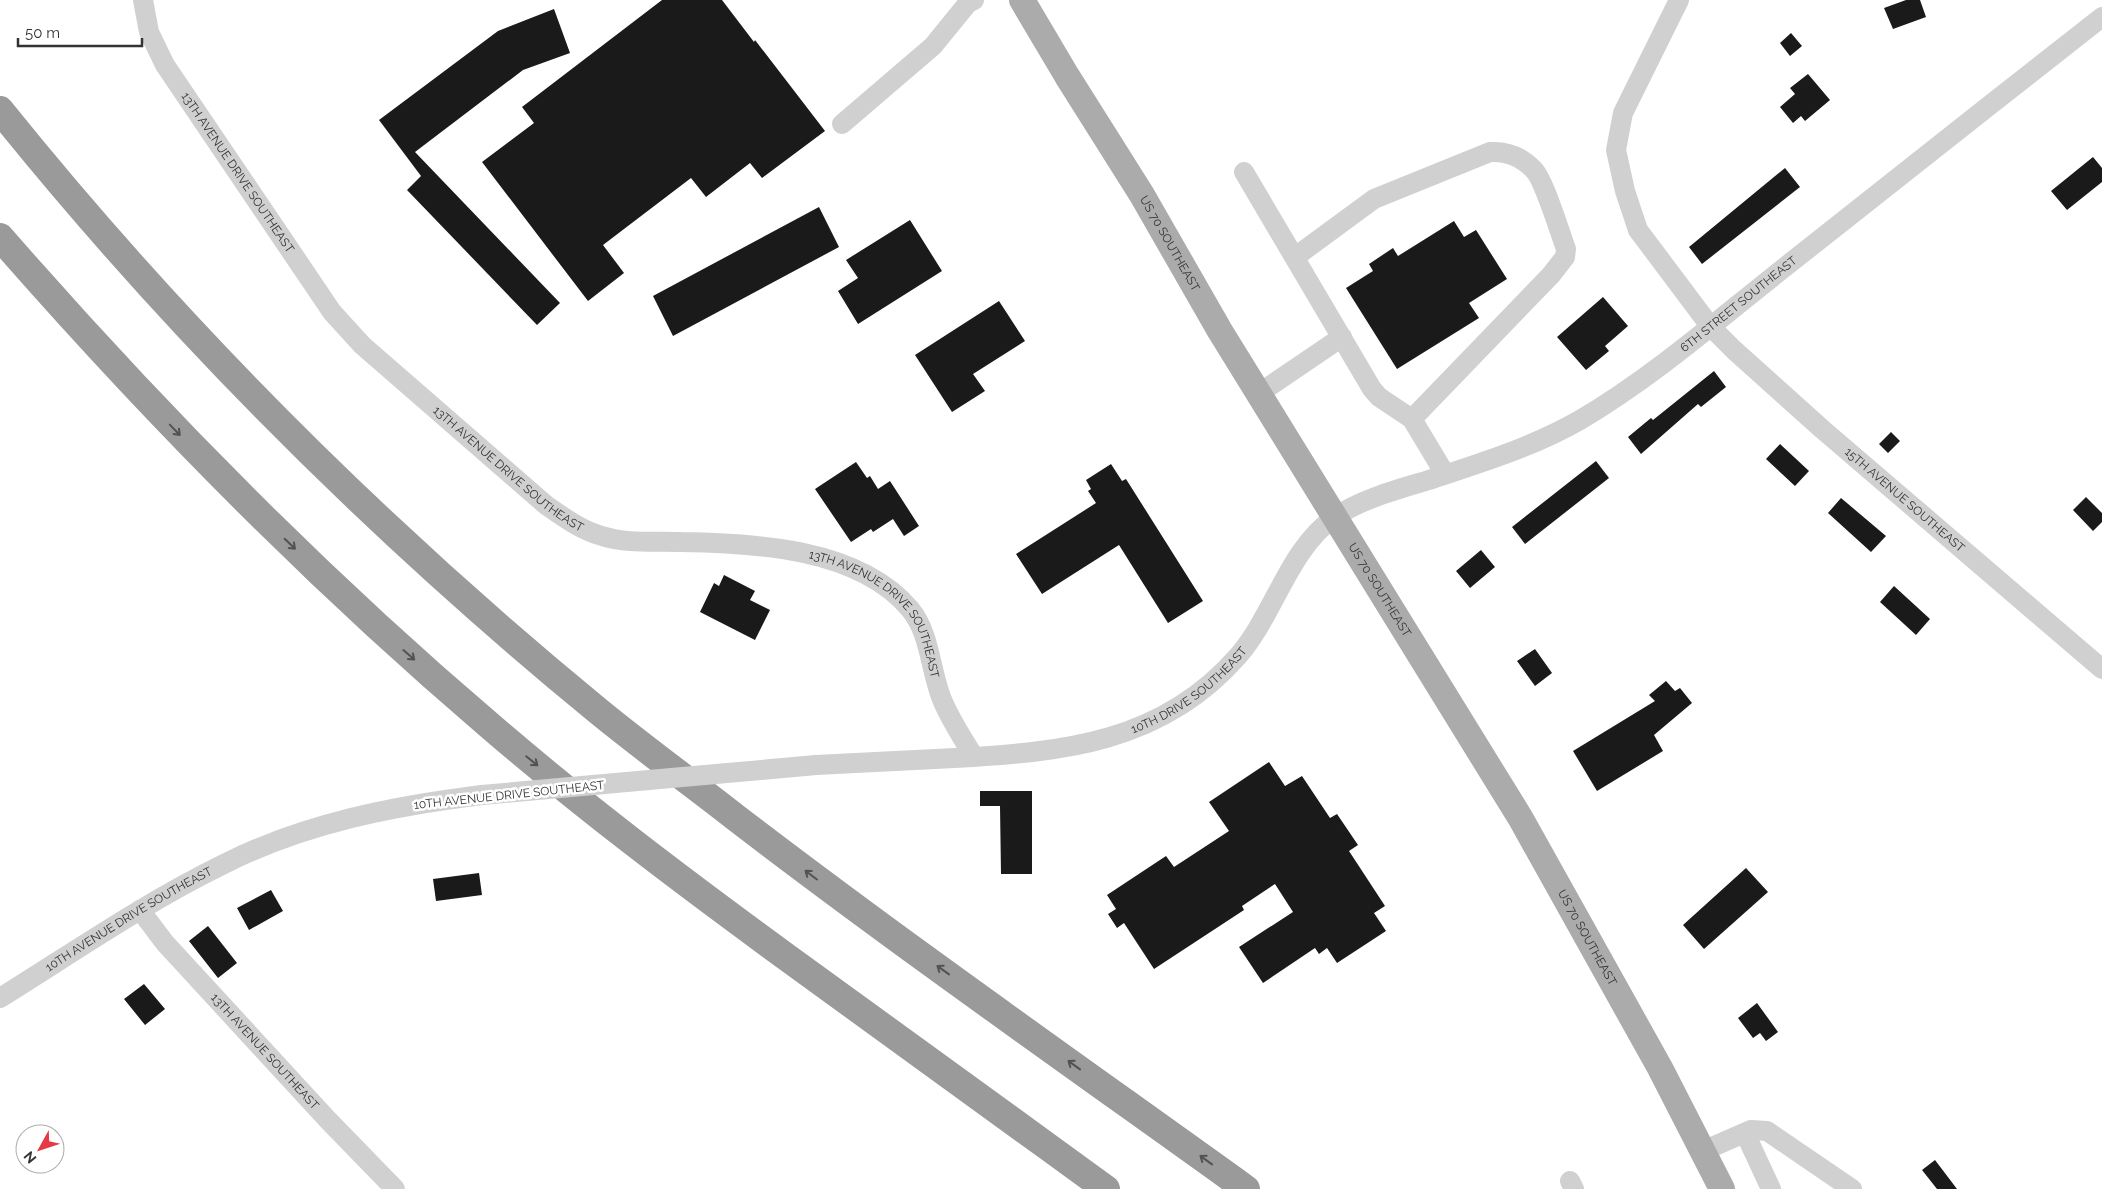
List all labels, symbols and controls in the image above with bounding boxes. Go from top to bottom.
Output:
scale bar [18,15,141,47]
text: 50 m [25,24,60,42]
street label: 13TH AVENUE DRIVE SOUTHEAST [178,90,297,256]
street label: US 70 SOUTHEAST [1137,193,1203,294]
street label: 6TH STREET SOUTHEAST [1678,253,1800,355]
street label: 13TH AVENUE DRIVE SOUTHEAST [430,403,587,535]
one-way arrow [169,423,181,436]
street label: 15TH AVENUE SOUTHEAST [1842,445,1968,556]
one-way arrow [284,538,297,550]
street label: US 70 SOUTHEAST [1345,540,1414,640]
street label: 13TH AVENUE DRIVE SOUTHEAST [808,547,942,680]
street label: 10TH DRIVE SOUTHEAST [1129,644,1250,736]
one-way arrow [402,650,415,661]
one-way arrow [526,756,539,767]
street label: 10TH AVENUE DRIVE SOUTHEAST [413,778,606,812]
street label: 10TH AVENUE DRIVE SOUTHEAST [43,864,215,974]
one-way arrow [805,869,818,880]
street label: US 70 SOUTHEAST [1555,887,1620,989]
one-way arrow [936,965,950,975]
street label: 13TH AVENUE SOUTHEAST [208,991,322,1113]
one-way arrow [1067,1060,1081,1070]
north arrow [15,1124,65,1174]
text: N [20,1148,40,1167]
one-way arrow [1200,1155,1213,1166]

